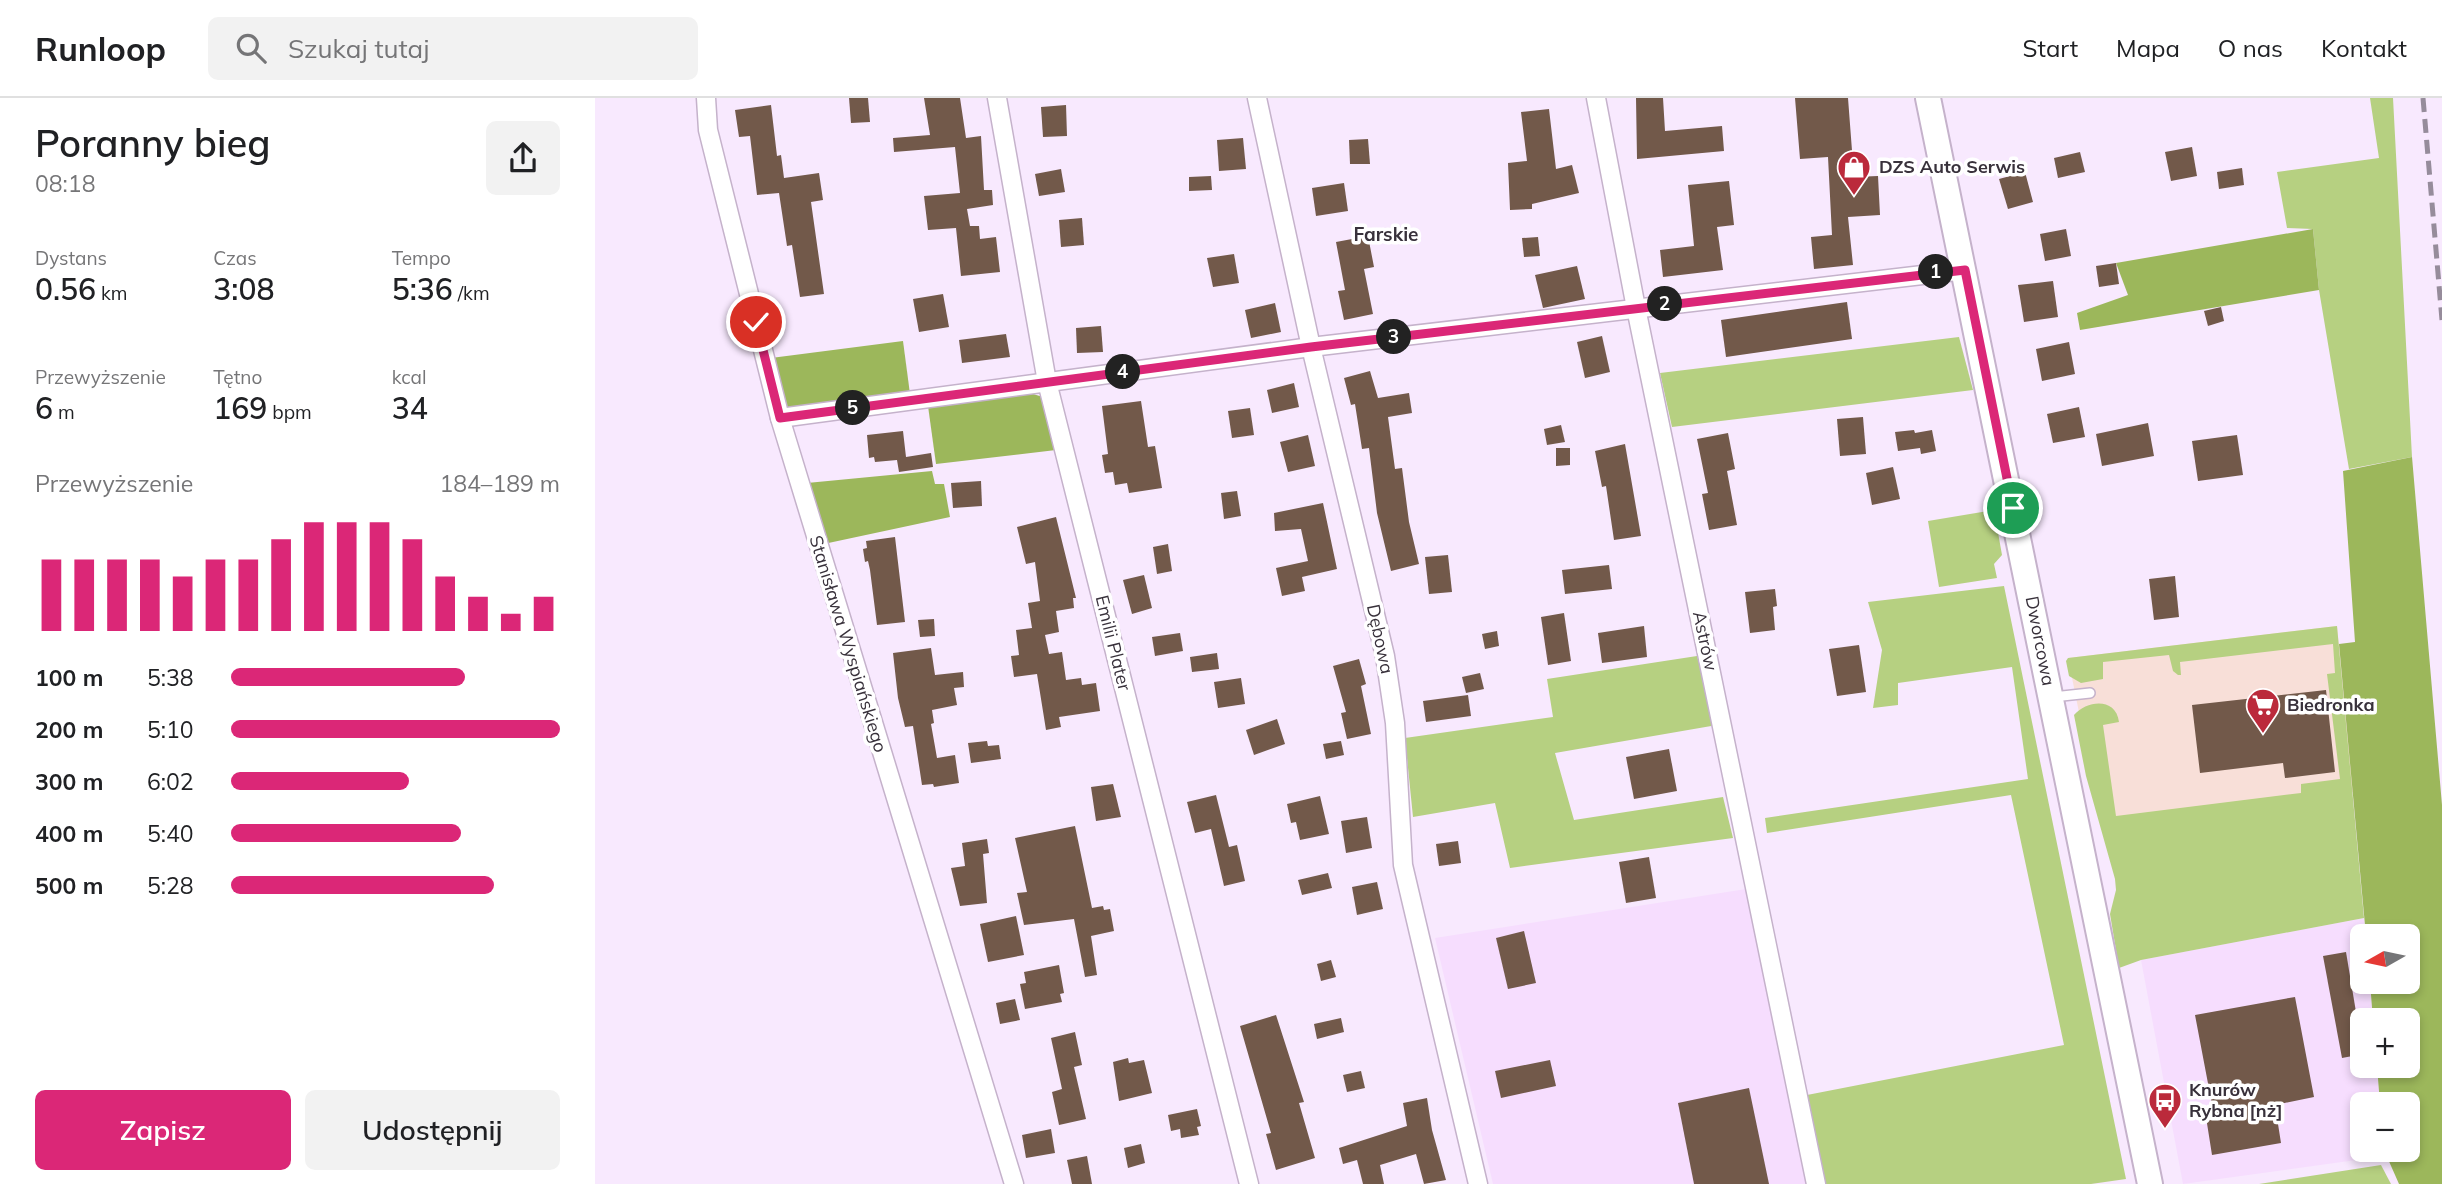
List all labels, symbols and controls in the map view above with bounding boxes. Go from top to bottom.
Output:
search box [208,17,698,80]
text: Runloop [35,28,166,69]
icon: search [232,29,270,67]
text: Szukaj tutaj [288,32,429,65]
text: Start [2023,33,2078,63]
text: Mapa [2116,33,2180,63]
text: O nas [2218,33,2283,63]
text: Kontakt [2321,33,2407,63]
text: Poranny bieg [35,119,270,167]
button: share [486,121,560,195]
shop icon: DZS Auto Serwis [1835,148,1873,197]
place label: DZS Auto Serwis [1879,155,2025,178]
text: 08:18 [35,169,95,198]
district label: Farskie [1353,222,1419,246]
text: Dystans [35,246,107,270]
text: Czas [213,246,257,270]
text: Tempo [392,246,451,270]
pin: 1 [1919,254,1953,290]
text: 1 [1930,259,1941,283]
text: 0.56 [35,270,96,308]
text: 3:08 [213,270,274,308]
text: 5:36 [392,270,453,308]
text: km [96,281,128,305]
text: /km [453,281,490,305]
pin: 2 [1647,286,1683,322]
text: 2 [1659,291,1670,315]
pin [726,292,786,352]
icon: check [737,303,775,341]
pin: 3 [1377,320,1411,354]
text: 3 [1388,324,1399,348]
pin: 4 [1105,354,1141,390]
text: 4 [1117,359,1128,383]
text: Przewyższenie [35,365,166,389]
text: Tętno [213,365,262,389]
text: kcal [392,365,426,389]
text: 6 [35,389,53,427]
text: 169 [213,389,267,427]
text: 34 [392,389,428,427]
pin: 5 [835,390,871,426]
text: 5 [847,395,858,419]
text: m [53,400,75,424]
text: bpm [267,400,312,424]
text: Przewyższenie [35,469,193,498]
text: 184–189 m [439,469,560,498]
pin [1983,478,2043,538]
icon: arrive [1994,489,2032,527]
street label: Stanisława Wyspiańskiego [804,533,892,755]
street label: Emilii Plater [1091,593,1137,693]
street label: Dworcowa [2021,594,2060,688]
street label: Dębowa [1362,602,1399,676]
street label: Astrów [1688,609,1723,673]
text: 100 m [35,663,103,692]
text: 5:38 [147,663,194,692]
supermarket icon: Biedronka [2244,686,2282,735]
place label: Biedronka [2287,693,2375,716]
text: 200 m [35,715,103,744]
text: 5:10 [147,715,194,744]
text: 300 m [35,767,103,796]
text: 6:02 [147,767,194,796]
text: 400 m [35,819,103,848]
text: 5:40 [147,819,194,848]
text: 500 m [35,871,103,900]
text: 5:28 [147,871,194,900]
north arrow [2350,924,2420,994]
map controls [2350,924,2420,1162]
button: + [2350,1008,2420,1078]
place label: Knurów Rybna [nż] [2189,1078,2283,1122]
bus stop icon: Knurów Rybna [nż] [2146,1081,2184,1130]
button: Zapisz [35,1090,291,1170]
button: Udostępnij [305,1090,560,1170]
button: − [2350,1092,2420,1162]

